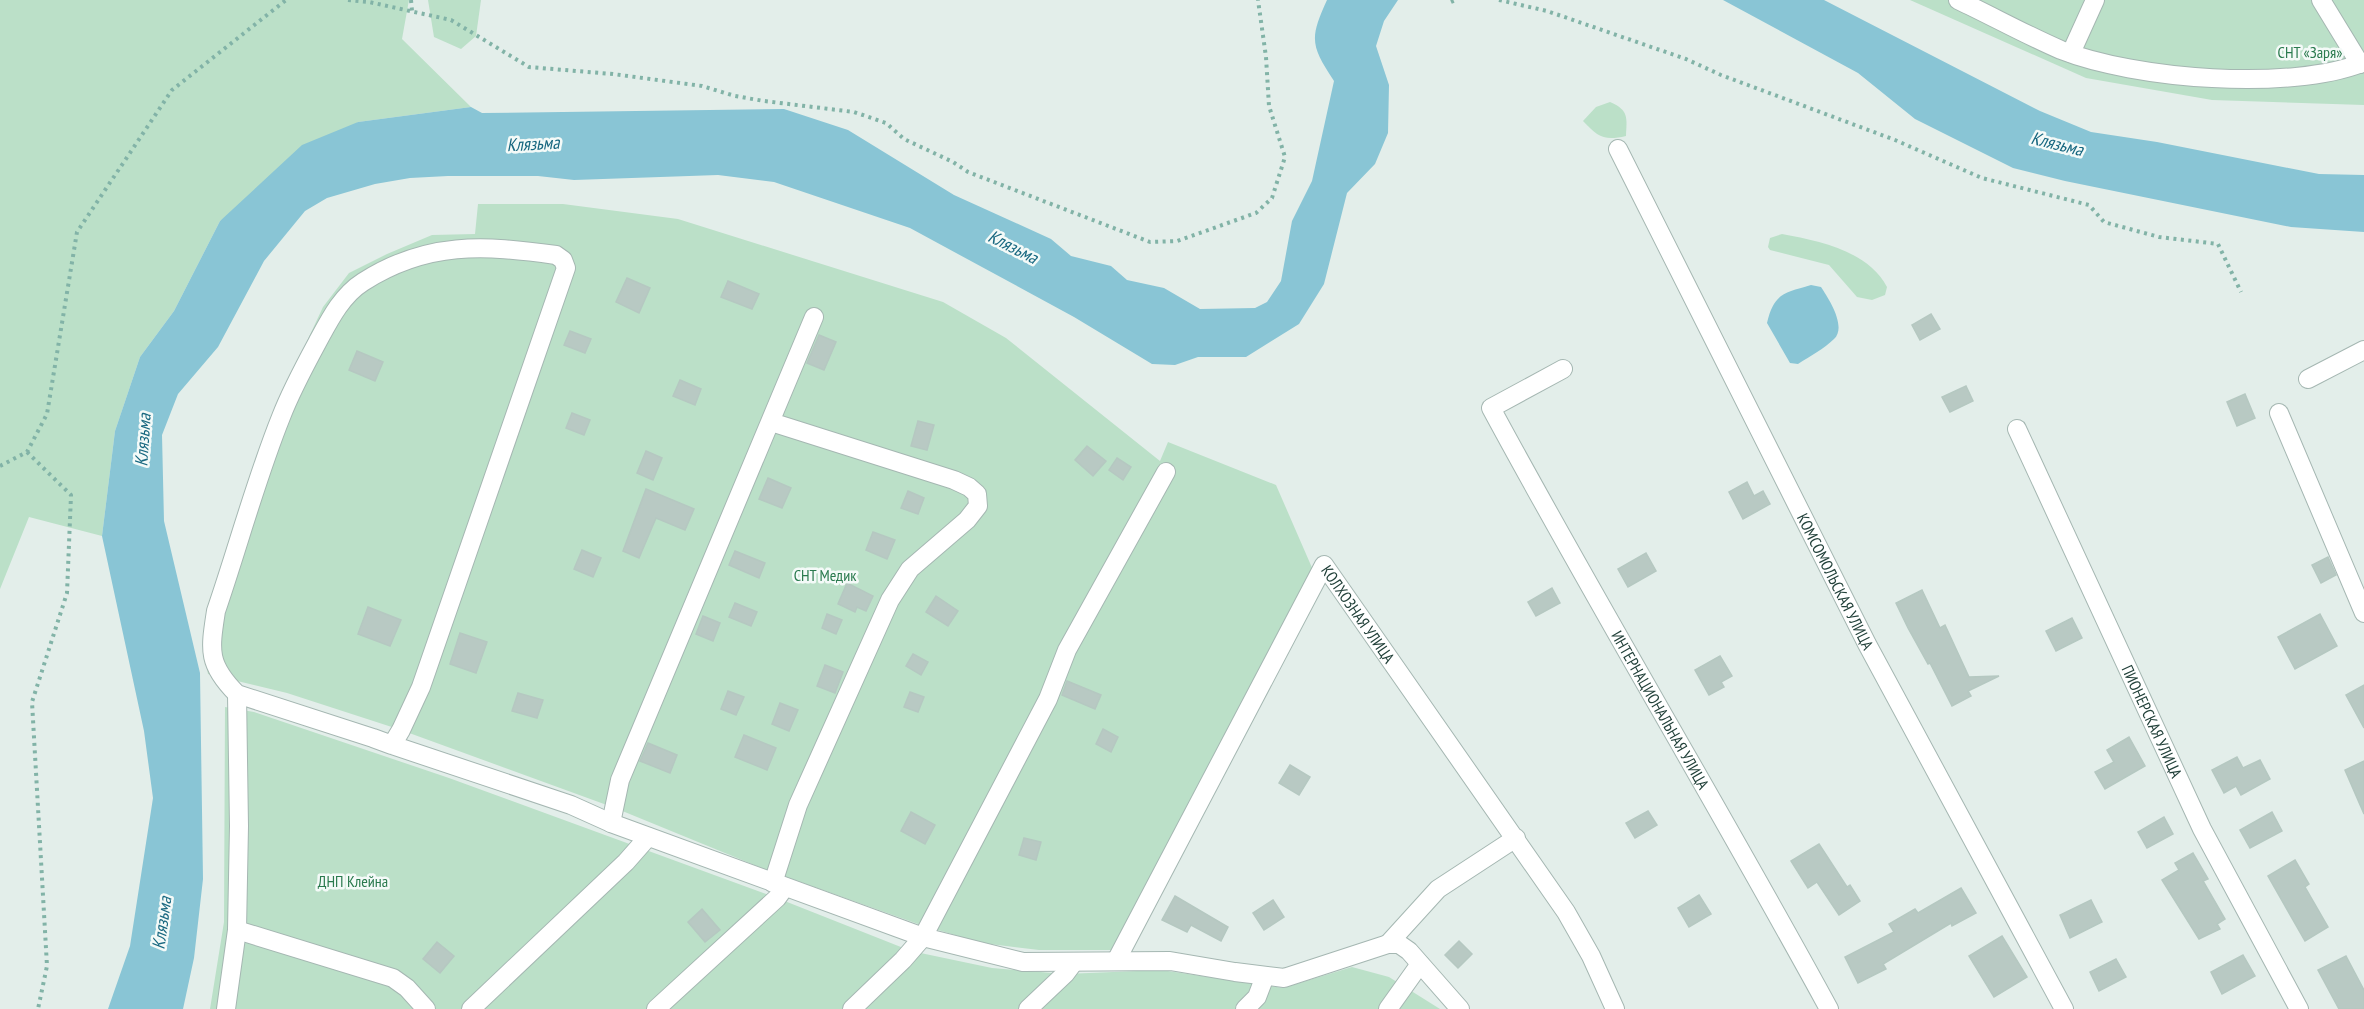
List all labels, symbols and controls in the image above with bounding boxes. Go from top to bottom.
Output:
park label: СНТ «Заря» [2278,42,2342,62]
water label: Клязьма [2029,126,2086,161]
water label: Клязьма [506,131,561,156]
water label: Клязьма [985,224,1043,269]
water label: Клязьма [129,412,156,467]
street label: КОМСОМОЛЬСКАЯ УЛИЦА [1793,510,1878,653]
street label: КОЛХОЗНАЯ УЛИЦА [1317,561,1399,667]
park label: СНТ Медик [794,565,857,585]
street label: ИНТЕРНАЦИОНАЛЬНАЯ УЛИЦА [1607,627,1714,793]
street label: ПИОНЕРСКАЯ УЛИЦА [2118,662,2187,781]
park label: ДНП Клейна [318,871,388,891]
water label: Клязьма [146,894,177,951]

